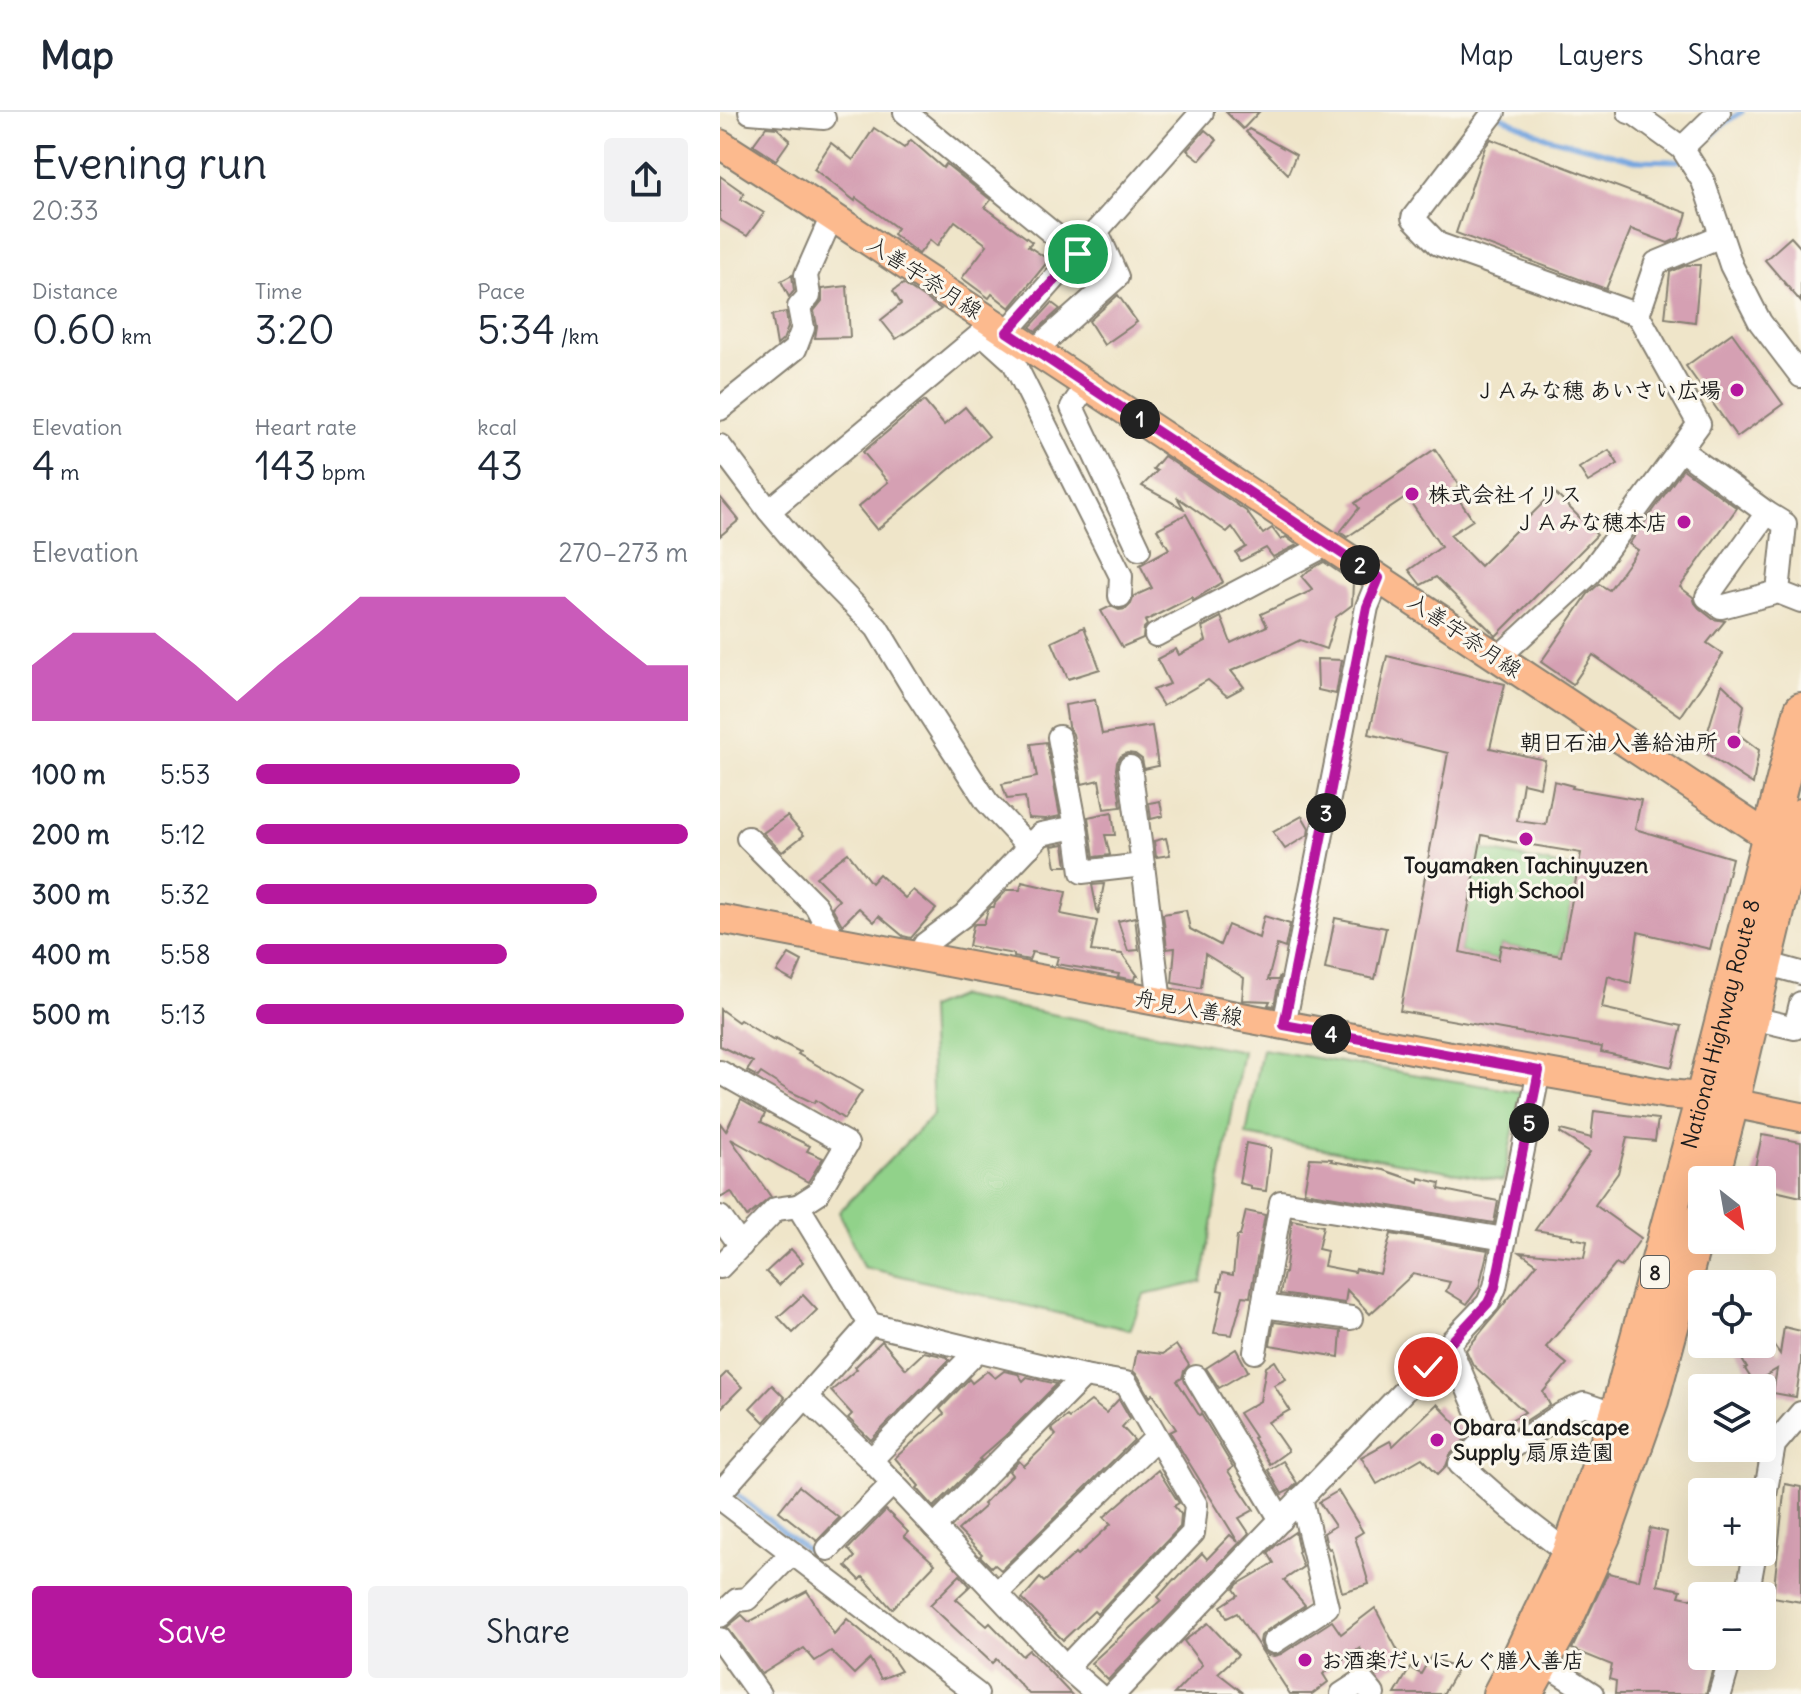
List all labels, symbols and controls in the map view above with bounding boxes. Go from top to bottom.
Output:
text: Map [40,32,114,79]
text: Map [1459,37,1514,73]
text: Layers [1558,37,1644,73]
text: Share [1688,37,1761,73]
text: Evening run [32,136,267,191]
button: share [604,138,688,222]
text: 20:33 [32,194,99,227]
pin [1044,220,1112,288]
street label: 入善宇奈月線 [862,229,988,325]
icon: arrive [1056,232,1100,276]
text: Distance [32,277,118,305]
text: Time [255,277,302,305]
text: Pace [477,277,525,305]
text: 0.60 [32,305,116,355]
text: 3:20 [255,305,335,355]
text: 5:34 [477,305,555,355]
text: km [116,322,152,350]
text: /km [555,322,599,350]
place label: ＪＡみな穂 あいさい広場 [1474,376,1721,404]
marker: ＪＡみな穂 あいさい広場 [1728,381,1746,399]
pin: 1 [1120,399,1160,439]
text: 1 [1136,405,1144,433]
text: Elevation [32,413,122,441]
text: Heart rate [255,413,357,441]
text: kcal [477,413,517,441]
text: 4 [32,441,55,491]
text: 143 [255,441,316,491]
text: 43 [477,441,523,491]
text: m [55,458,80,486]
text: bpm [316,458,366,486]
place label: 株式会社イリス [1428,480,1582,508]
marker: 株式会社イリス [1403,485,1421,503]
place label: ＪＡみな穂本店 [1514,508,1668,536]
marker: ＪＡみな穂本店 [1675,513,1693,531]
text: Elevation [32,536,139,569]
text: 270–273 m [558,536,688,569]
pin: 2 [1340,545,1380,585]
text: 2 [1354,551,1366,579]
street label: 入善宇奈月線 [1402,586,1528,684]
place label: 朝日石油入善給油所 [1520,728,1718,756]
marker: 朝日石油入善給油所 [1725,733,1743,751]
text: 100 m [32,758,106,791]
text: 5:53 [160,758,211,791]
pin: 3 [1306,793,1346,833]
text: 3 [1320,799,1332,827]
text: 200 m [32,818,109,851]
text: 5:12 [160,818,205,851]
marker: Toyamaken Tachinyuzen High School [1517,830,1535,848]
place label: Toyamaken Tachinyuzen High School [1404,851,1648,904]
text: 300 m [32,878,110,911]
text: 5:32 [160,878,210,911]
street label: National Highway Route 8 [1675,896,1766,1152]
text: 400 m [32,938,110,971]
text: 5:58 [160,938,211,971]
street label: 舟見入善線 [1132,983,1246,1031]
text: 500 m [32,998,110,1031]
text: 5:13 [160,998,206,1031]
pin: 4 [1311,1014,1351,1054]
text: 4 [1325,1020,1337,1048]
pin: 5 [1509,1103,1549,1143]
text: 5 [1523,1109,1535,1137]
north arrow [1688,1166,1776,1254]
map controls [1688,1166,1776,1670]
road number: 8 [1641,1256,1669,1288]
button: locate [1688,1270,1776,1358]
pin [1394,1333,1462,1401]
icon: check [1406,1345,1450,1389]
button: layers [1688,1374,1776,1462]
place label: Obara Landscape Supply 扇原造園 [1453,1413,1629,1466]
marker: Obara Landscape Supply 扇原造園 [1428,1431,1446,1449]
button: + [1688,1478,1776,1566]
button: − [1688,1582,1776,1670]
button: Save [32,1586,352,1678]
button: Share [368,1586,688,1678]
place label: お酒楽だいにんぐ膳入善店 [1321,1646,1585,1674]
marker: お酒楽だいにんぐ膳入善店 [1296,1651,1314,1669]

